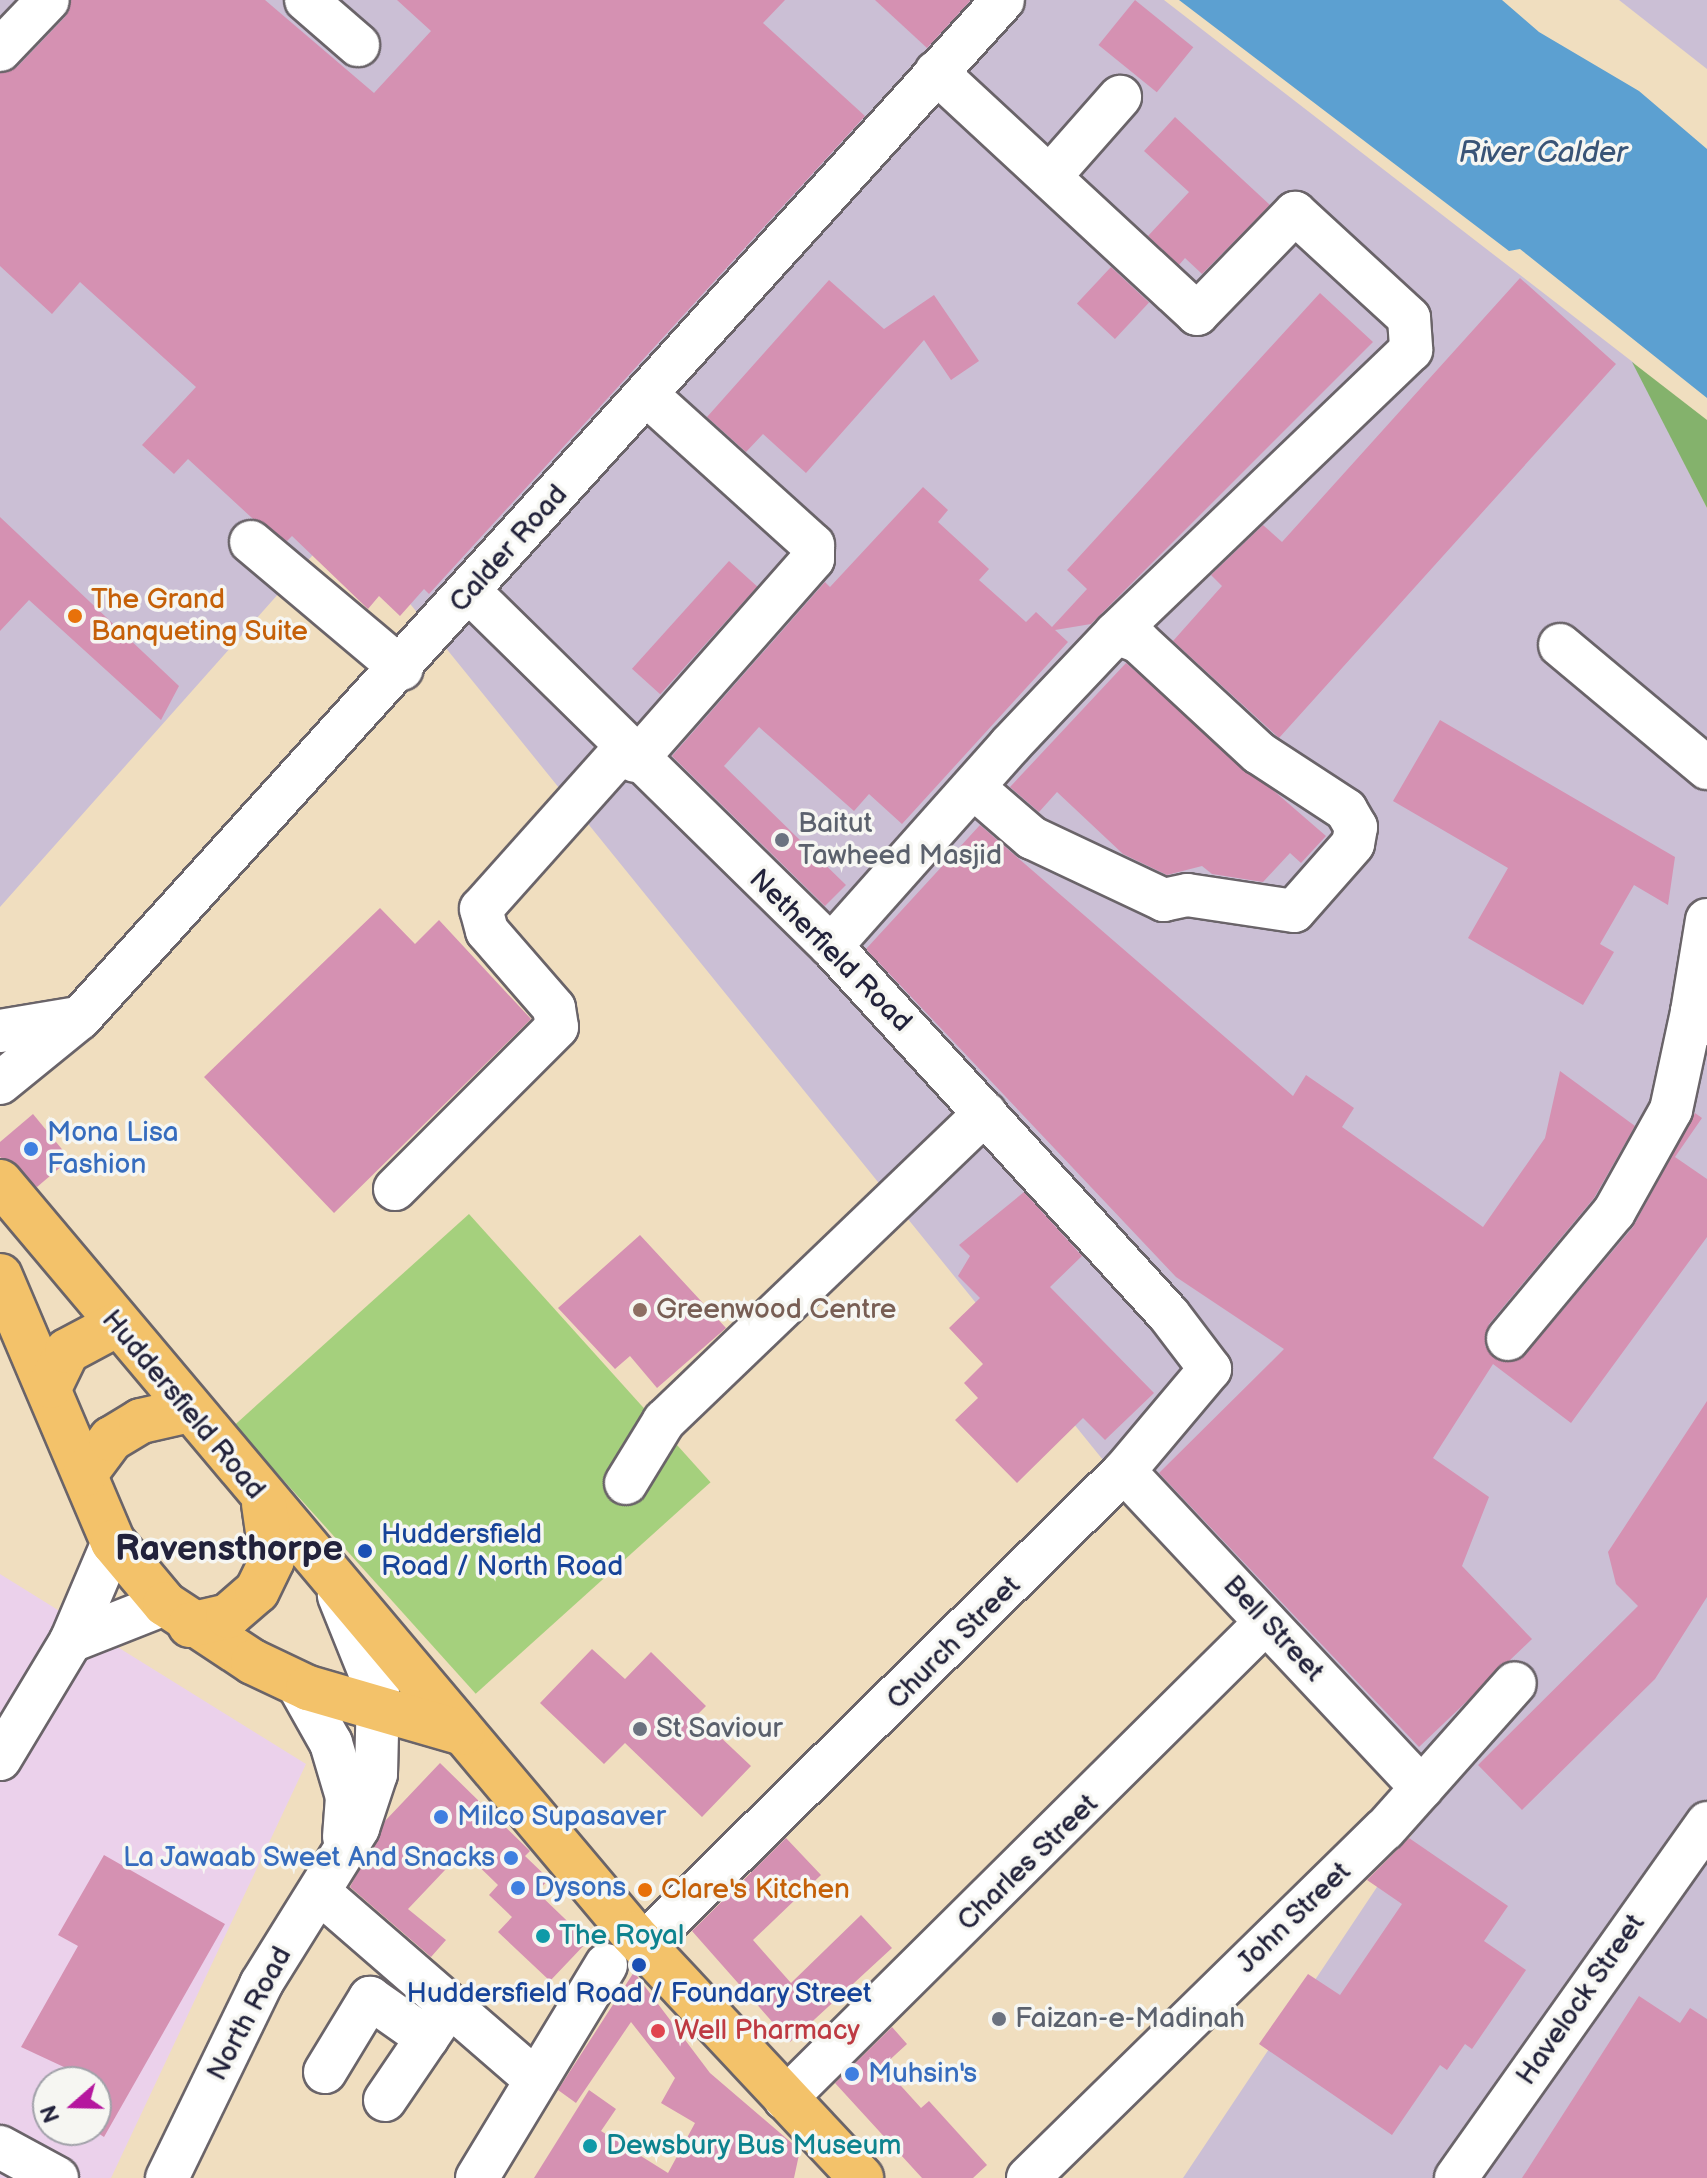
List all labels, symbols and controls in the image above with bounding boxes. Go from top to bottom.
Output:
water label: River Calder [1459,135,1627,171]
street label: Calder Road [443,478,575,620]
place label: The Grand Banqueting Suite [91,583,308,649]
marker: The Grand Banqueting Suite [66,607,84,625]
place label: Baitut Tawheed Masjid [798,807,1002,873]
marker: Baitut Tawheed Masjid [773,831,791,849]
street label: Netherfield Road [742,863,918,1039]
place label: Mona Lisa Fashion [47,1116,179,1182]
marker: Mona Lisa Fashion [22,1140,40,1158]
place label: Greenwood Centre [656,1293,896,1327]
marker: Greenwood Centre [631,1301,649,1319]
street label: Huddersfield Road [94,1304,272,1506]
place label: Huddersfield Road / North Road [381,1518,623,1584]
district label: Ravensthorpe [115,1528,343,1572]
marker: Huddersfield Road / North Road [356,1542,374,1560]
street label: Church Street [880,1569,1028,1717]
street label: Bell Street [1215,1569,1331,1689]
place label: St Saviour [656,1712,783,1746]
marker: St Saviour [631,1720,649,1738]
street label: Charles Street [951,1788,1105,1938]
place label: Milco Supasaver [457,1800,666,1834]
marker: Milco Supasaver [432,1808,450,1826]
place label: La Jawaab Sweet And Snacks [120,1841,495,1875]
marker: La Jawaab Sweet And Snacks [502,1849,520,1867]
street label: John Street [1230,1855,1358,1981]
place label: Dysons [534,1871,626,1905]
place label: Clare's Kitchen [661,1873,850,1907]
marker: Dysons [509,1879,527,1897]
marker: Clare's Kitchen [636,1881,654,1899]
street label: Havelock Street [1510,1908,1652,2092]
place label: The Royal [559,1919,684,1953]
marker: The Royal [534,1927,552,1945]
street label: North Road [201,1941,299,2087]
marker: Huddersfield Road / Foundary Street [630,1956,648,1974]
place label: Huddersfield Road / Foundary Street [405,1977,873,2011]
place label: Faizan-e-Madinah [1015,2002,1245,2036]
marker: Faizan-e-Madinah [990,2010,1008,2028]
place label: Well Pharmacy [674,2014,860,2048]
marker: Well Pharmacy [649,2022,667,2040]
place label: Muhsin's [868,2057,977,2091]
marker: Muhsin's [843,2065,861,2083]
north arrow [32,2066,112,2146]
text: N [35,2101,66,2126]
place label: Dewsbury Bus Museum [606,2129,903,2163]
marker: Dewsbury Bus Museum [581,2137,599,2155]

